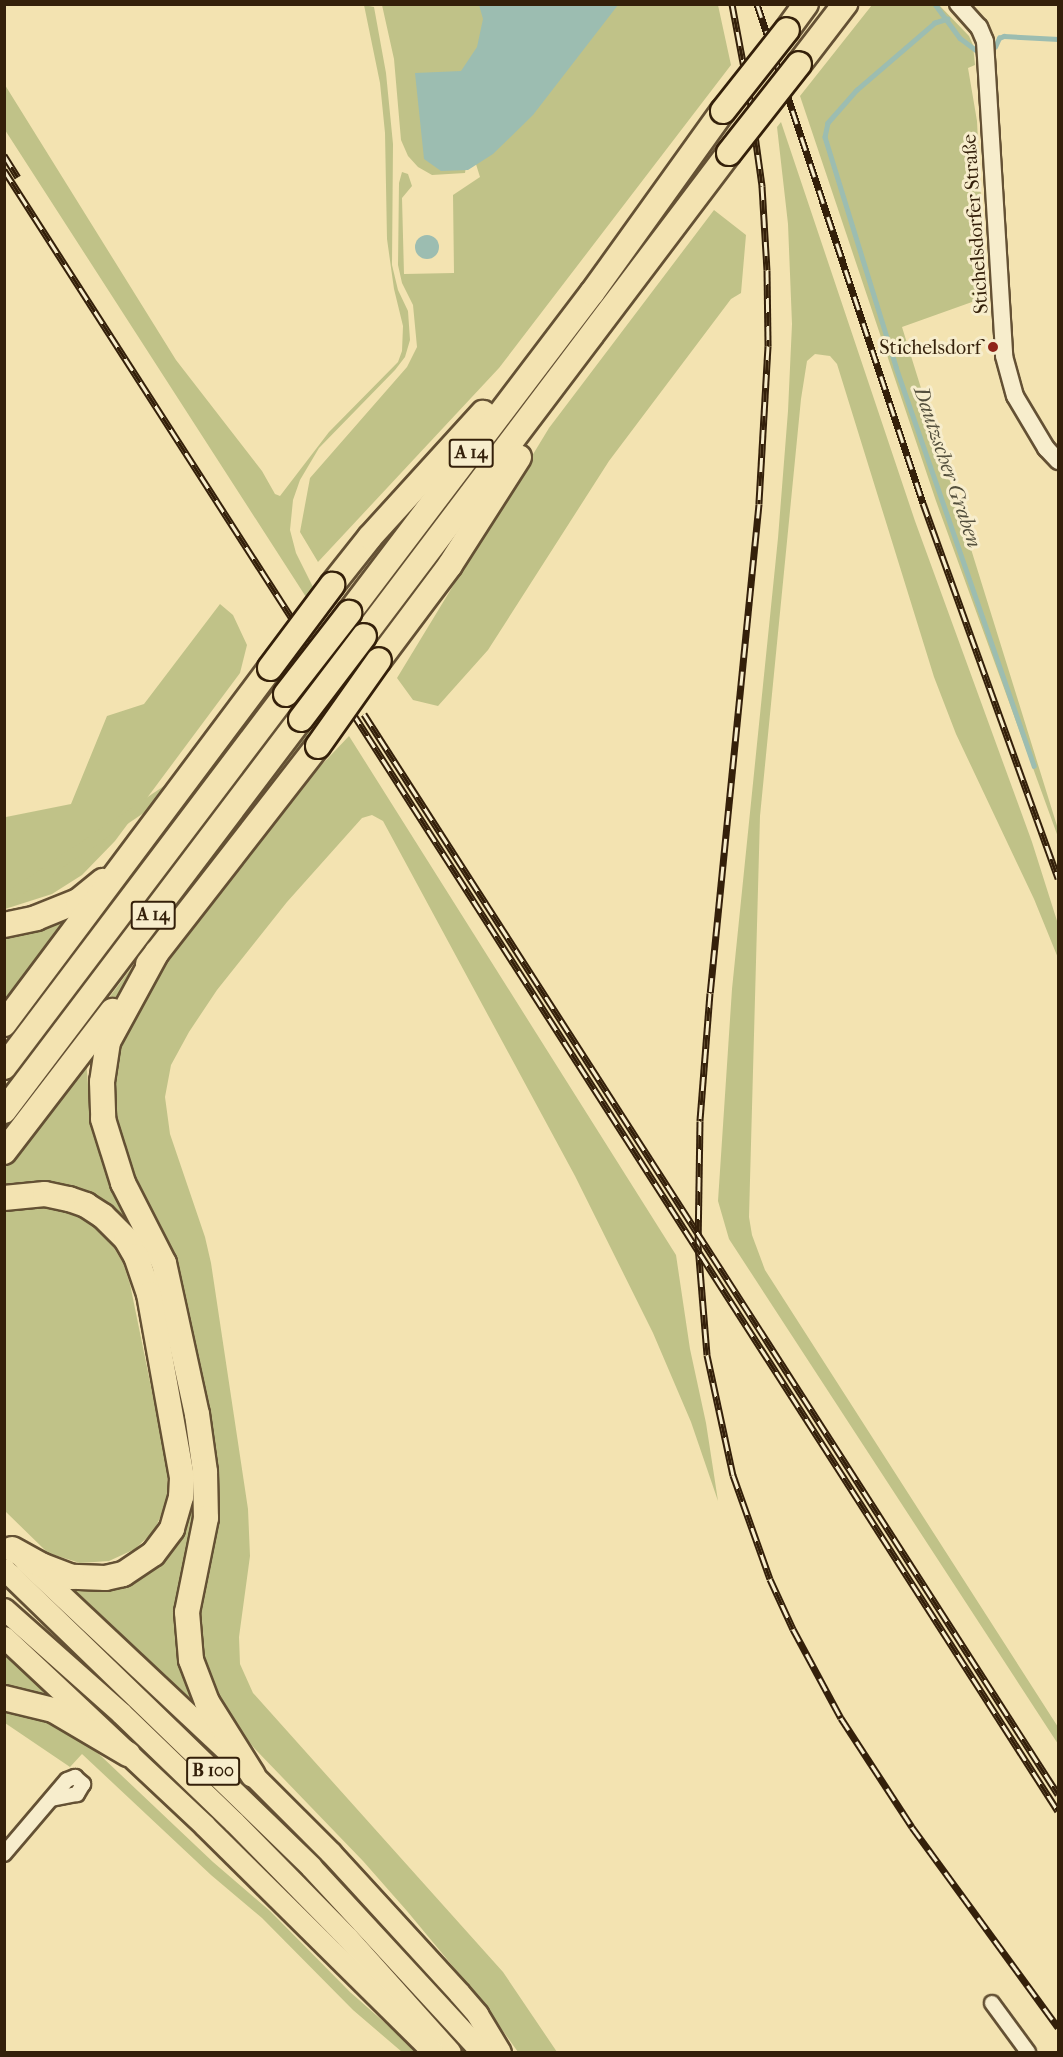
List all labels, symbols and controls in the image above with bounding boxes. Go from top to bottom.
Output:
street label: Stichelsdorfer Straße [957,133,993,315]
place label: Stichelsdorf [879,335,981,359]
marker: Stichelsdorf [986,340,1000,354]
water label: Dautzscher Graben [909,383,987,551]
road number: A 14 [448,438,494,468]
road number: A 14 [130,900,176,930]
road number: B 100 [186,1756,240,1786]

